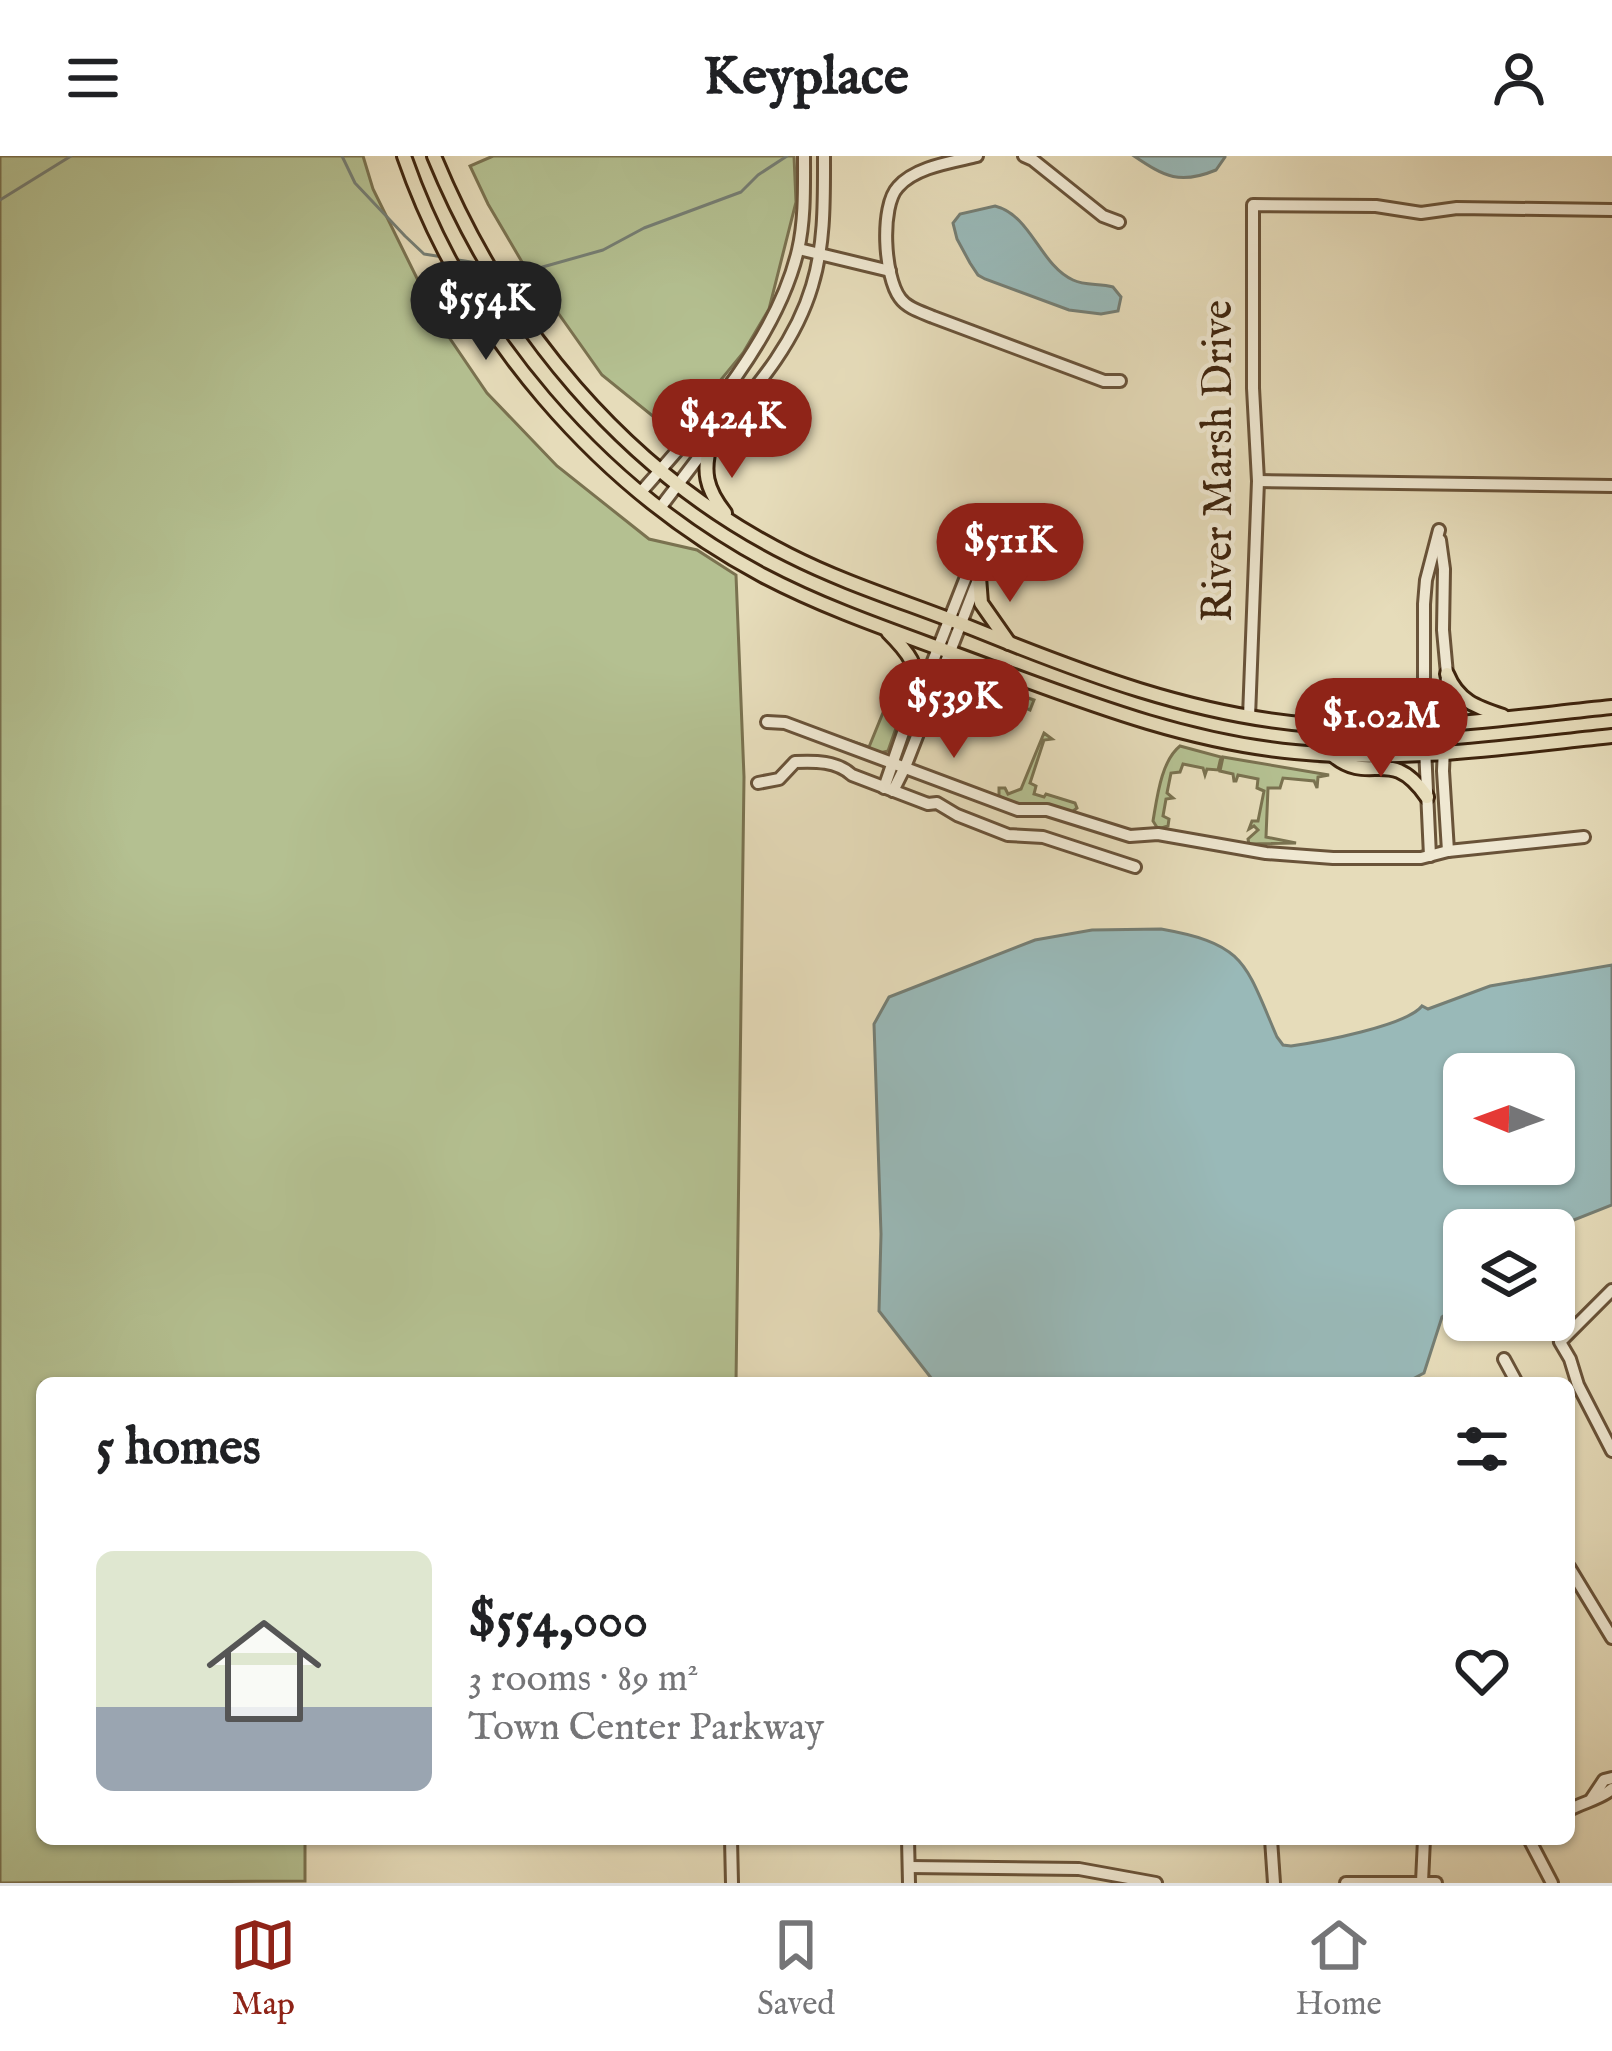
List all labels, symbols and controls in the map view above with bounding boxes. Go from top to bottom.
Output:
text: Keyplace [703,44,909,113]
icon: menu [60,45,126,111]
icon: person [1486,45,1552,111]
pin: $554K [402,261,570,363]
text: $554K [437,275,535,324]
street label: River Marsh Drive [1193,300,1246,622]
pin: $424K [648,379,816,481]
text: $424K [679,393,785,442]
pin: $511K [926,503,1094,605]
text: $511K [964,517,1057,566]
pin: $539K [870,659,1038,761]
text: $539K [906,673,1002,722]
pin: $1.02M [1283,678,1479,780]
text: $1.02M [1322,692,1440,741]
north arrow [1443,1053,1575,1185]
map controls [1443,1053,1575,1341]
button: layers [1443,1209,1575,1341]
icon: filters [1449,1416,1515,1482]
text: 5 homes [96,1417,261,1482]
text: $554,000 [468,1590,648,1655]
icon: home [192,1599,336,1743]
icon: heart [1449,1638,1515,1704]
text: 3 rooms · 89 m² [468,1655,699,1704]
text: Town Center Parkway [468,1704,824,1753]
tab: Map [230,1912,296,2026]
tab: Saved [757,1912,835,2026]
tab: Home [1296,1912,1382,2026]

